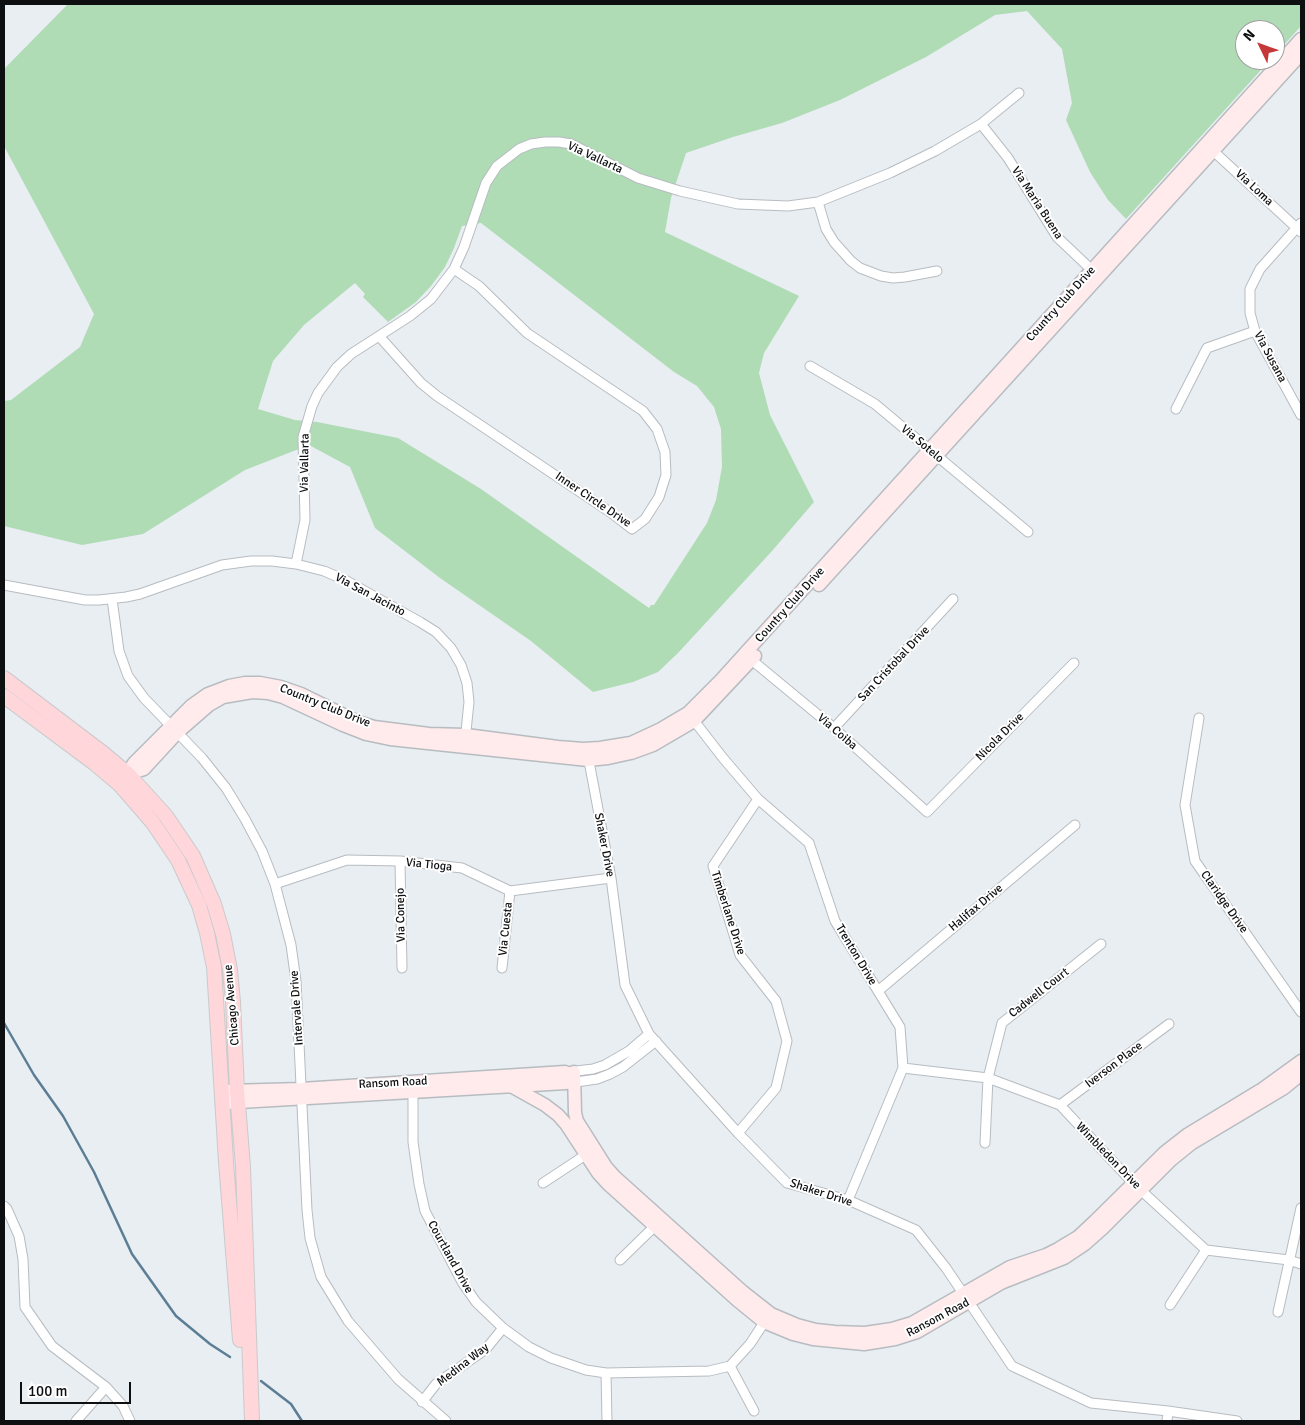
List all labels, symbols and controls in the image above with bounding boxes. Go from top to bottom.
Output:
north arrow [1235,20,1285,70]
text: N [1240,26,1259,45]
street label: Via Vallarta [565,139,625,177]
street label: Via Maria Buena [1008,164,1066,242]
street label: Via Loma [1232,167,1276,209]
street label: Country Club Drive [1023,263,1099,345]
street label: Via Susana [1250,329,1290,385]
street label: Via Sotelo [898,422,946,466]
street label: Via Vallarta [297,433,313,493]
street label: Inner Circle Drive [552,469,634,531]
street label: Country Club Drive [752,564,828,646]
street label: Via San Jacinto [332,570,408,620]
street label: San Cristobal Drive [855,623,933,705]
street label: Country Club Drive [277,681,373,731]
street label: Nicola Drive [973,710,1027,764]
street label: Via Coiba [814,711,860,753]
street label: Shaker Drive [591,812,617,878]
street label: Via Tioga [405,855,453,875]
street label: Claridge Drive [1197,868,1251,936]
street label: Timberlane Drive [708,869,748,957]
street label: Halifax Drive [946,881,1006,935]
street label: Via Conejo [393,888,409,942]
street label: Via Cuesta [496,901,516,957]
street label: Trenton Drive [832,922,880,988]
street label: Chicago Avenue [221,964,243,1046]
street label: Cadwell Court [1006,965,1072,1021]
street label: Intervale Drive [287,970,307,1046]
street label: Iverson Place [1083,1039,1145,1091]
street label: Ransom Road [358,1074,428,1092]
street label: Wimbledon Drive [1072,1120,1144,1192]
street label: Shaker Drive [788,1176,854,1210]
street label: Courtland Drive [424,1218,476,1296]
street label: Ransom Road [904,1295,972,1341]
street label: Medina Way [434,1340,492,1390]
scale bar [22,1372,134,1404]
text: 100 m [28,1382,68,1400]

